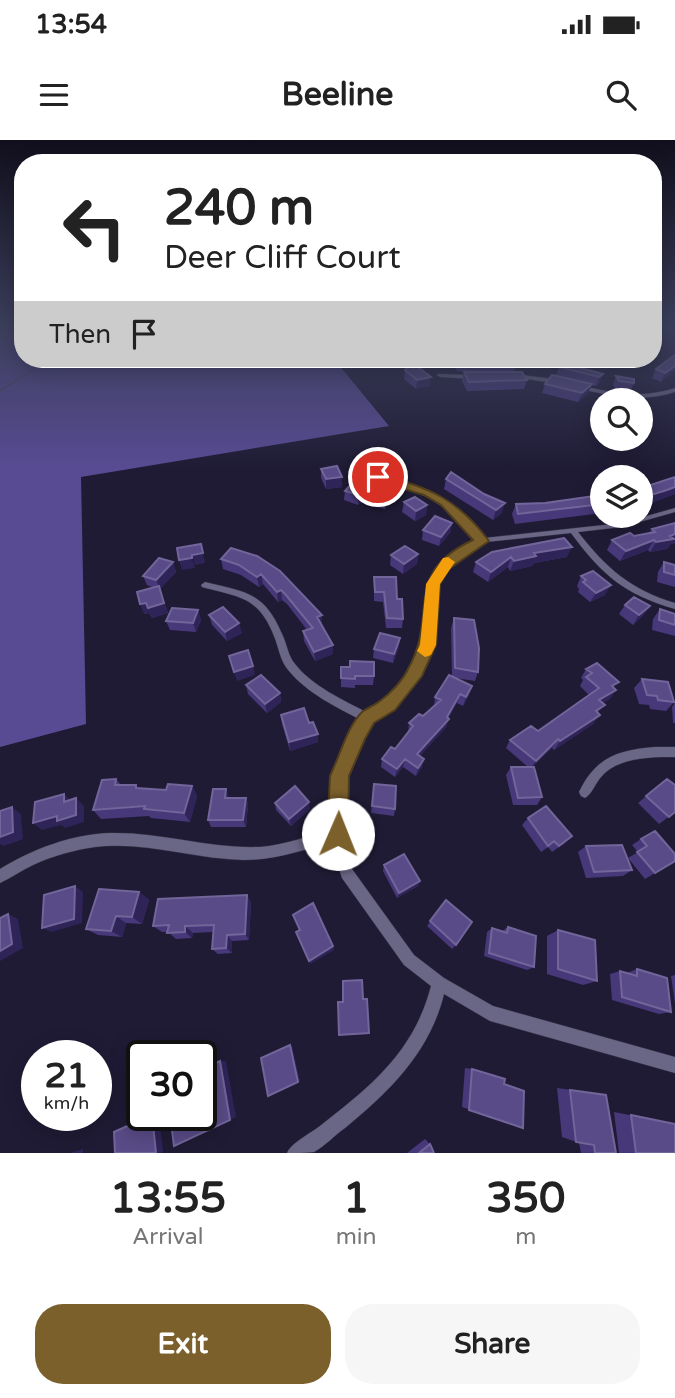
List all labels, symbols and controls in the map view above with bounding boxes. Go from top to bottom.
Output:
text: 13:54 [35,9,107,40]
icon: menu [35,76,73,114]
text: Beeline [282,76,393,114]
icon: search [602,76,640,114]
text: 240 m [164,179,314,238]
icon: left [49,182,140,273]
text: Deer Cliff Court [164,239,401,277]
icon: arrive [125,315,163,353]
text: Then [49,319,111,350]
map controls [590,388,653,528]
button: search [590,388,653,451]
pin [348,447,408,507]
icon: arrive [359,458,397,496]
button: layers [590,465,653,528]
position arrow [301,797,375,871]
speed limit sign: 30 [126,1040,217,1131]
text: 21 [45,1055,88,1097]
text: km/h [44,1092,89,1114]
text: 13:55 [110,1173,226,1224]
text: 1 [343,1173,369,1224]
text: 350 [486,1173,565,1224]
text: Arrival [132,1223,203,1251]
text: min [336,1223,377,1251]
text: m [515,1223,536,1251]
button: Exit [35,1304,331,1384]
button: Share [345,1304,640,1384]

